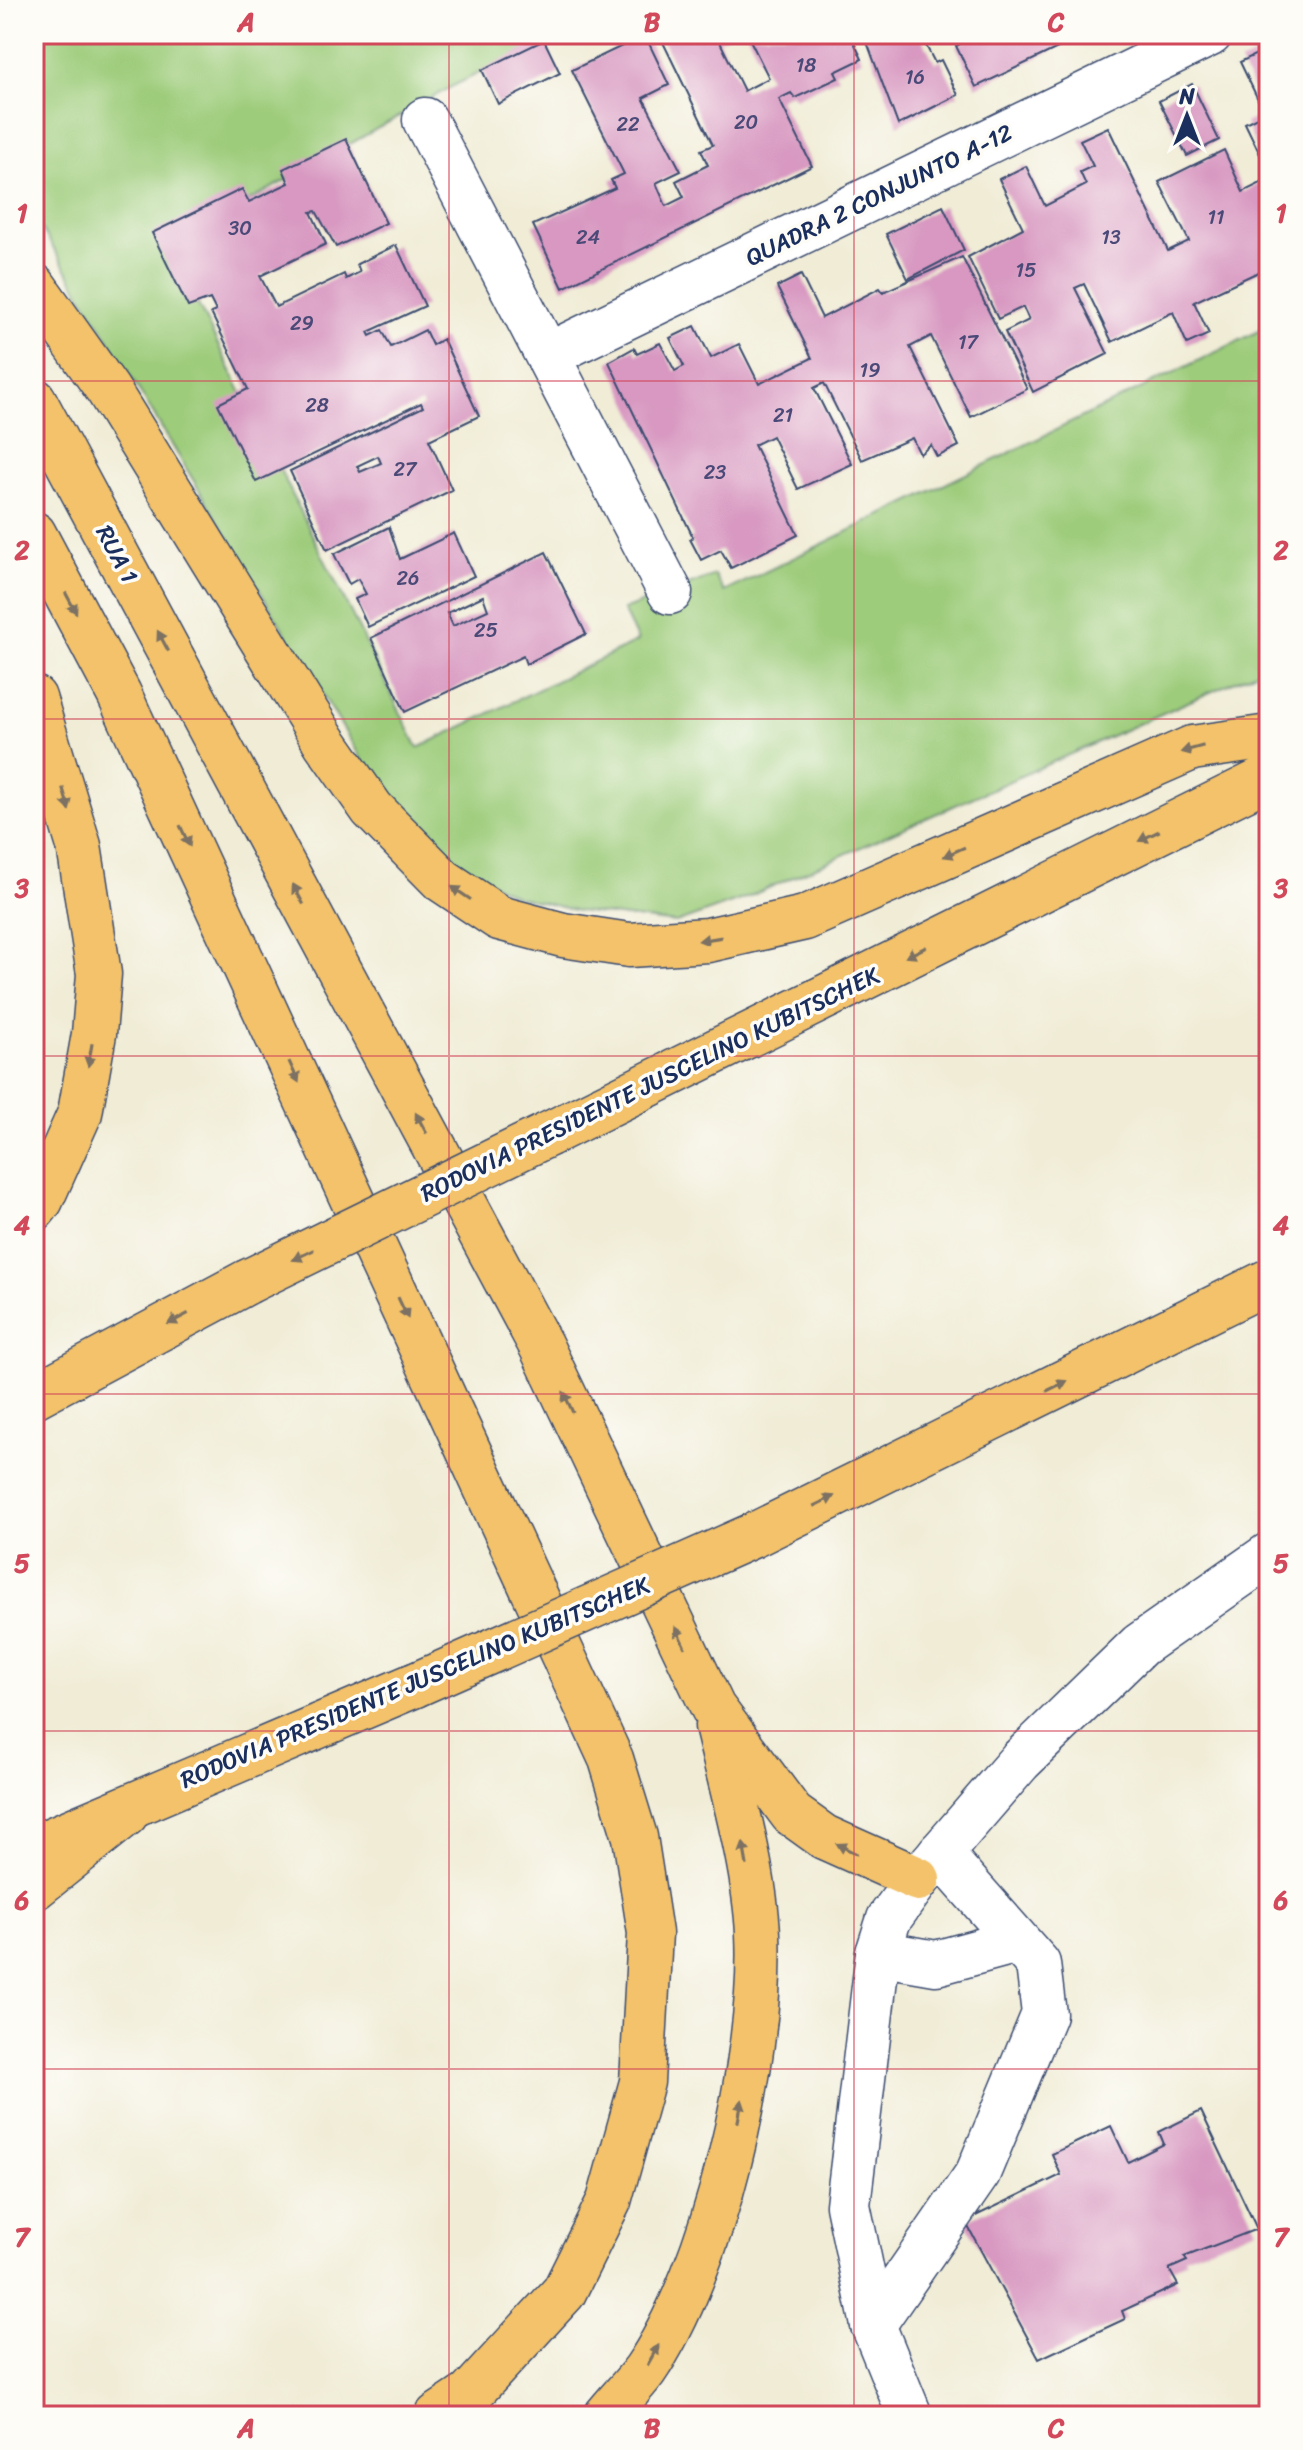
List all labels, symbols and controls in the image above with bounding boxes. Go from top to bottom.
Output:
text: A [236,0,255,45]
text: B [644,0,661,45]
text: C [1047,0,1065,45]
house number: 18 [796,48,816,83]
house number: 16 [905,60,925,95]
north arrow [1147,76,1227,156]
text: N [1178,77,1195,116]
house number: 20 [734,105,758,140]
house number: 22 [616,107,640,142]
street label: QUADRA 2 CONJUNTO A-12 [738,112,1020,278]
text: 1 [16,190,28,236]
text: 1 [1275,190,1287,236]
house number: 11 [1207,200,1225,235]
house number: 30 [228,211,252,246]
house number: 24 [576,220,600,255]
house number: 13 [1101,220,1121,255]
house number: 15 [1016,253,1036,288]
house number: 29 [290,306,314,341]
house number: 17 [958,325,980,360]
house number: 19 [860,353,880,388]
house number: 28 [305,388,329,423]
house number: 21 [773,398,793,433]
house number: 27 [394,452,418,487]
house number: 23 [704,455,726,490]
street label: RUA 1 [84,517,150,591]
text: 2 [13,527,30,573]
text: 2 [1272,527,1289,573]
house number: 26 [397,561,419,596]
one-way arrow [64,591,77,614]
house number: 25 [474,613,498,648]
one-way arrow [156,629,169,652]
one-way arrow [1180,744,1205,756]
one-way arrow [60,788,73,812]
one-way arrow [178,825,192,848]
one-way arrow [1137,830,1160,843]
one-way arrow [942,845,965,859]
text: 3 [14,865,30,911]
text: 3 [1273,865,1289,911]
one-way arrow [292,882,305,905]
one-way arrow [450,886,471,901]
one-way arrow [697,933,722,946]
one-way arrow [905,945,928,959]
street label: RODOVIA PRESIDENTE JUSCELINO KUBITSCHEK [413,954,887,1214]
one-way arrow [84,1043,96,1068]
one-way arrow [287,1061,301,1084]
one-way arrow [415,1111,428,1134]
text: 4 [14,1202,30,1248]
text: 4 [1273,1202,1289,1248]
one-way arrow [291,1248,314,1262]
one-way arrow [396,1297,410,1320]
one-way arrow [167,1312,190,1325]
one-way arrow [1045,1379,1068,1392]
one-way arrow [561,1391,575,1414]
one-way arrow [812,1494,835,1508]
text: 5 [14,1540,30,1586]
text: 5 [1273,1540,1289,1586]
street label: RODOVIA PRESIDENTE JUSCELINO KUBITSCHEK [174,1563,657,1800]
one-way arrow [673,1626,687,1649]
one-way arrow [738,1841,751,1866]
one-way arrow [835,1842,858,1855]
text: 6 [14,1877,30,1923]
text: 6 [1273,1877,1289,1923]
one-way arrow [734,2098,746,2123]
text: 7 [15,2214,32,2260]
text: 7 [1274,2214,1291,2260]
one-way arrow [646,2343,660,2366]
text: A [236,2405,255,2450]
text: B [644,2405,661,2450]
text: C [1047,2405,1065,2450]

